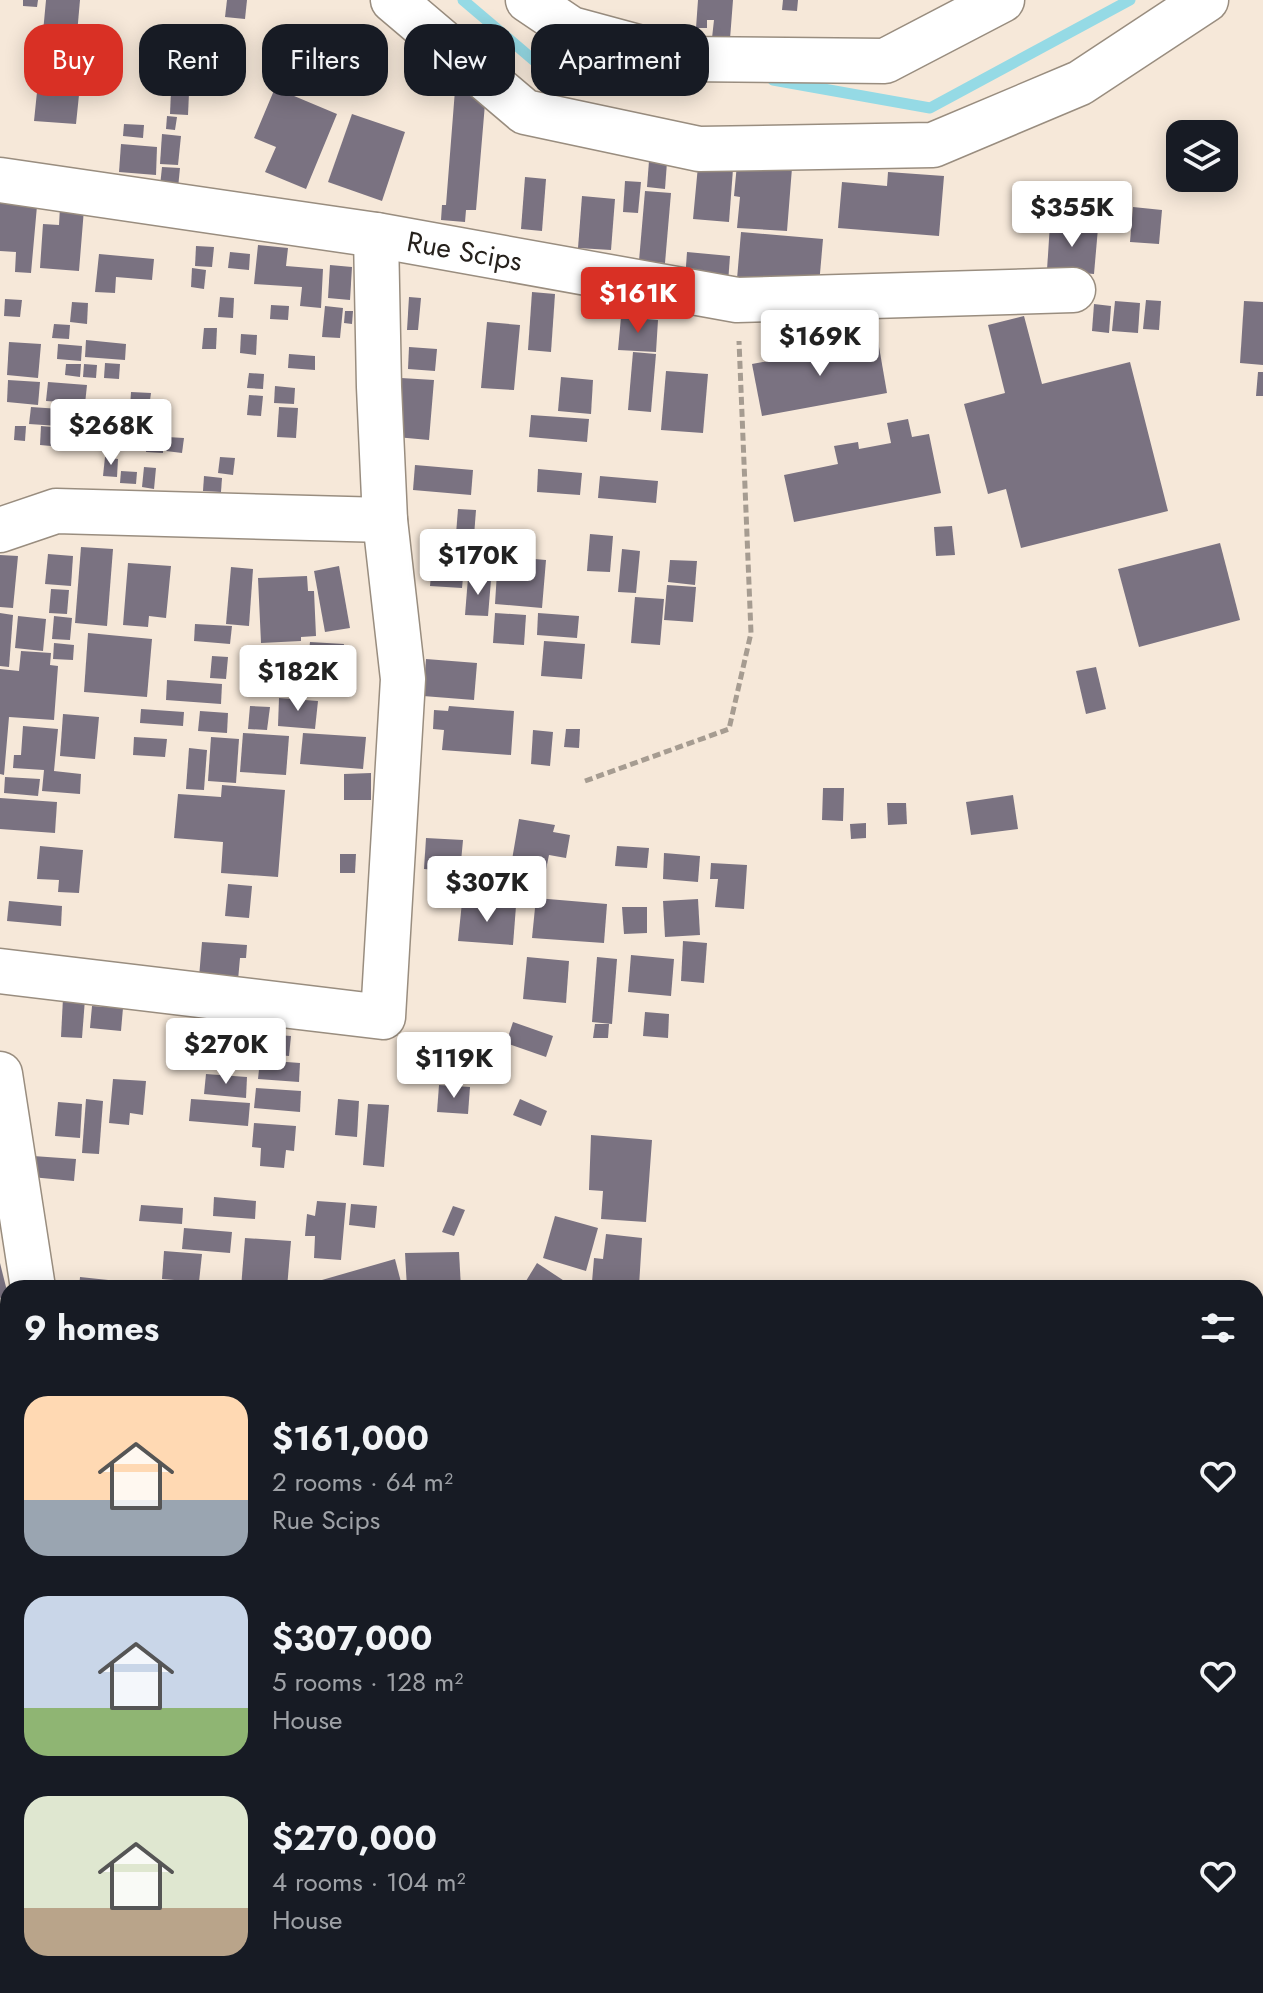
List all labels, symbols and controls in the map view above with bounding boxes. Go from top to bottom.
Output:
chip: Buy [24,24,123,96]
chip: Rent [139,24,246,96]
chip: Filters [262,24,388,96]
chip: New [404,24,515,96]
chip: Apartment [531,24,709,96]
map controls [1166,120,1238,192]
button: layers [1166,120,1238,192]
pin: $355K [1016,181,1128,249]
text: $355K [1030,188,1114,226]
street label: Rue Scips [404,220,526,281]
pin: $161K [582,267,694,335]
text: $161K [599,274,677,312]
pin: $169K [764,310,876,378]
text: $169K [779,317,861,355]
pin: $268K [55,399,167,467]
text: $268K [68,406,154,444]
pin: $170K [422,529,534,597]
text: $170K [438,536,518,574]
pin: $182K [242,645,354,713]
text: $182K [258,652,338,690]
pin: $307K [431,856,543,924]
text: $307K [445,863,529,901]
pin: $270K [170,1018,282,1086]
text: $270K [184,1025,268,1063]
pin: $119K [398,1032,510,1100]
text: $119K [415,1039,493,1077]
text: 9 homes [24,1304,159,1353]
icon: filters [1196,1306,1240,1350]
text: $161,000 [272,1414,429,1463]
icon: home [88,1428,184,1524]
icon: heart [1196,1454,1240,1498]
text: 2 rooms · 64 m² [272,1463,453,1501]
text: Rue Scips [272,1501,380,1539]
text: $307,000 [272,1614,432,1663]
icon: home [88,1628,184,1724]
icon: heart [1196,1654,1240,1698]
text: 5 rooms · 128 m² [272,1663,463,1701]
text: House [272,1701,342,1739]
text: $270,000 [272,1814,437,1863]
icon: home [88,1828,184,1924]
icon: heart [1196,1854,1240,1898]
text: 4 rooms · 104 m² [272,1863,466,1901]
text: House [272,1901,342,1939]

